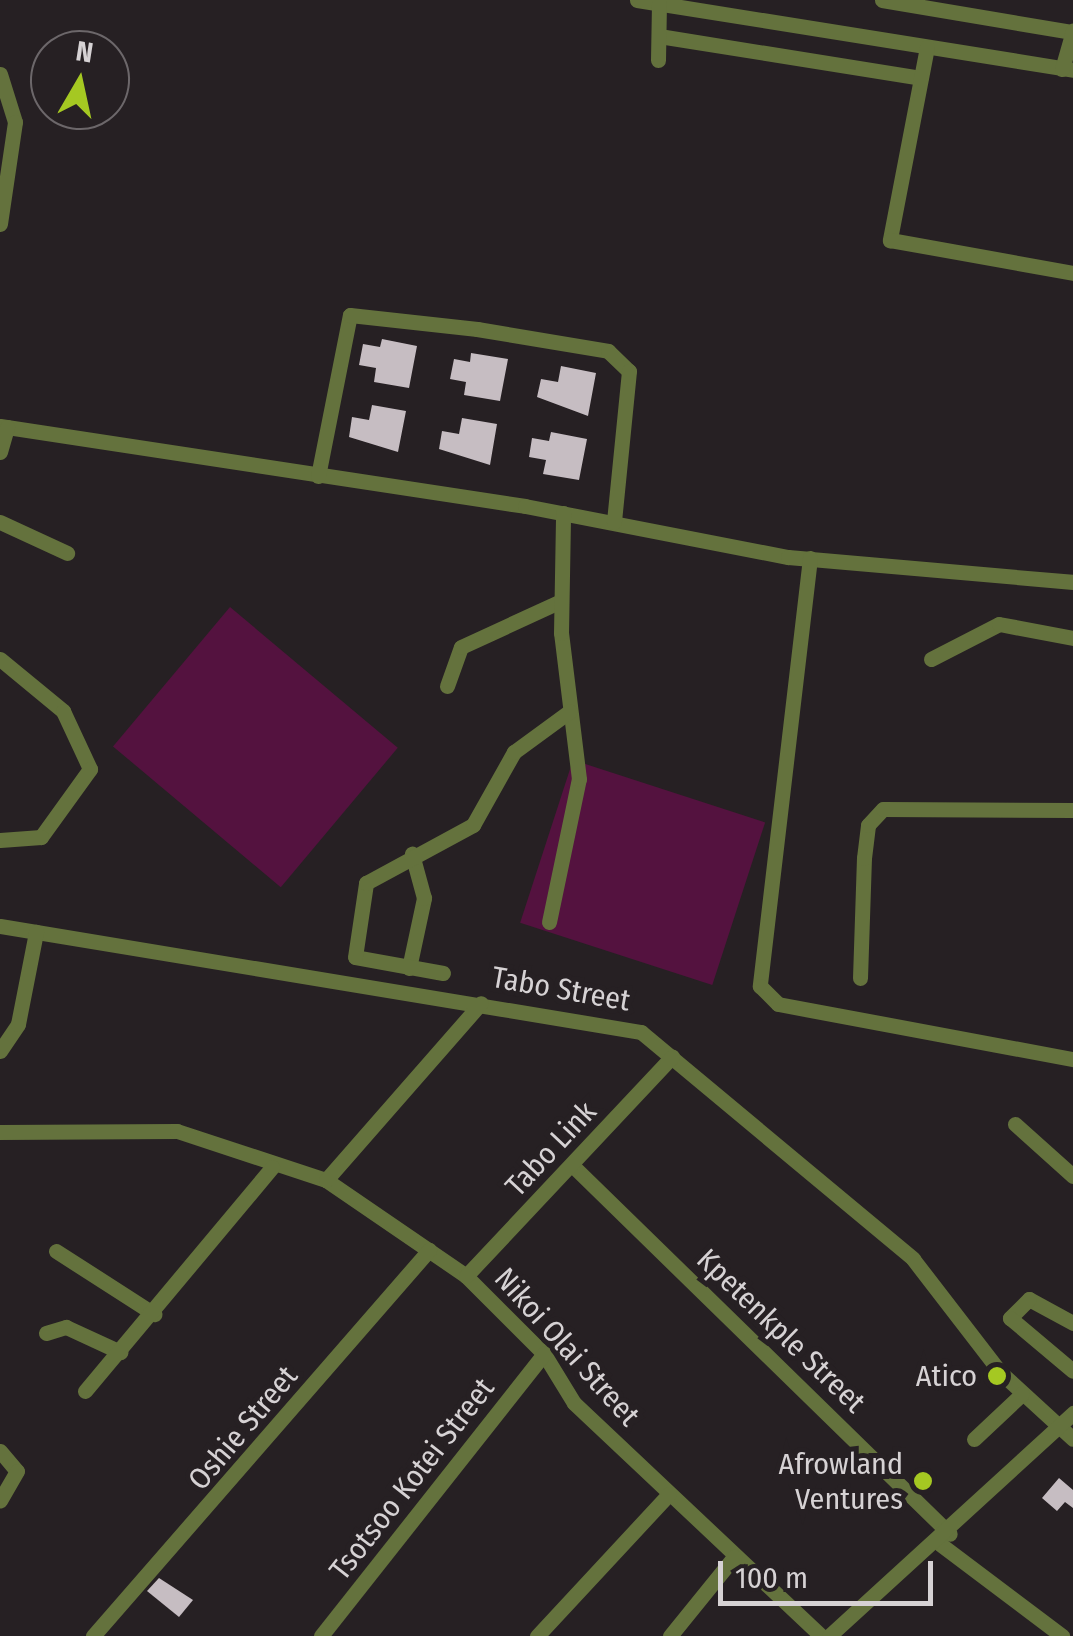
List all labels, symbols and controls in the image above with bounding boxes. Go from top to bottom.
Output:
north arrow [30,30,130,130]
text: N [74,34,95,69]
street label: Tabo Street [489,959,633,1019]
street label: Tabo Link [498,1094,604,1204]
street label: Kpetenkple Street [689,1242,873,1420]
street label: Nikoi Olai Street [487,1261,647,1433]
place label: Atico [916,1358,977,1394]
street label: Oshie Street [181,1359,305,1497]
marker: Atico [986,1365,1008,1387]
street label: Tsotsoo Kotei Street [322,1371,502,1587]
place label: Afrowland Ventures [779,1446,903,1516]
marker: Afrowland Ventures [912,1470,934,1492]
scale bar [723,1541,938,1603]
text: 100 m [735,1560,808,1596]

